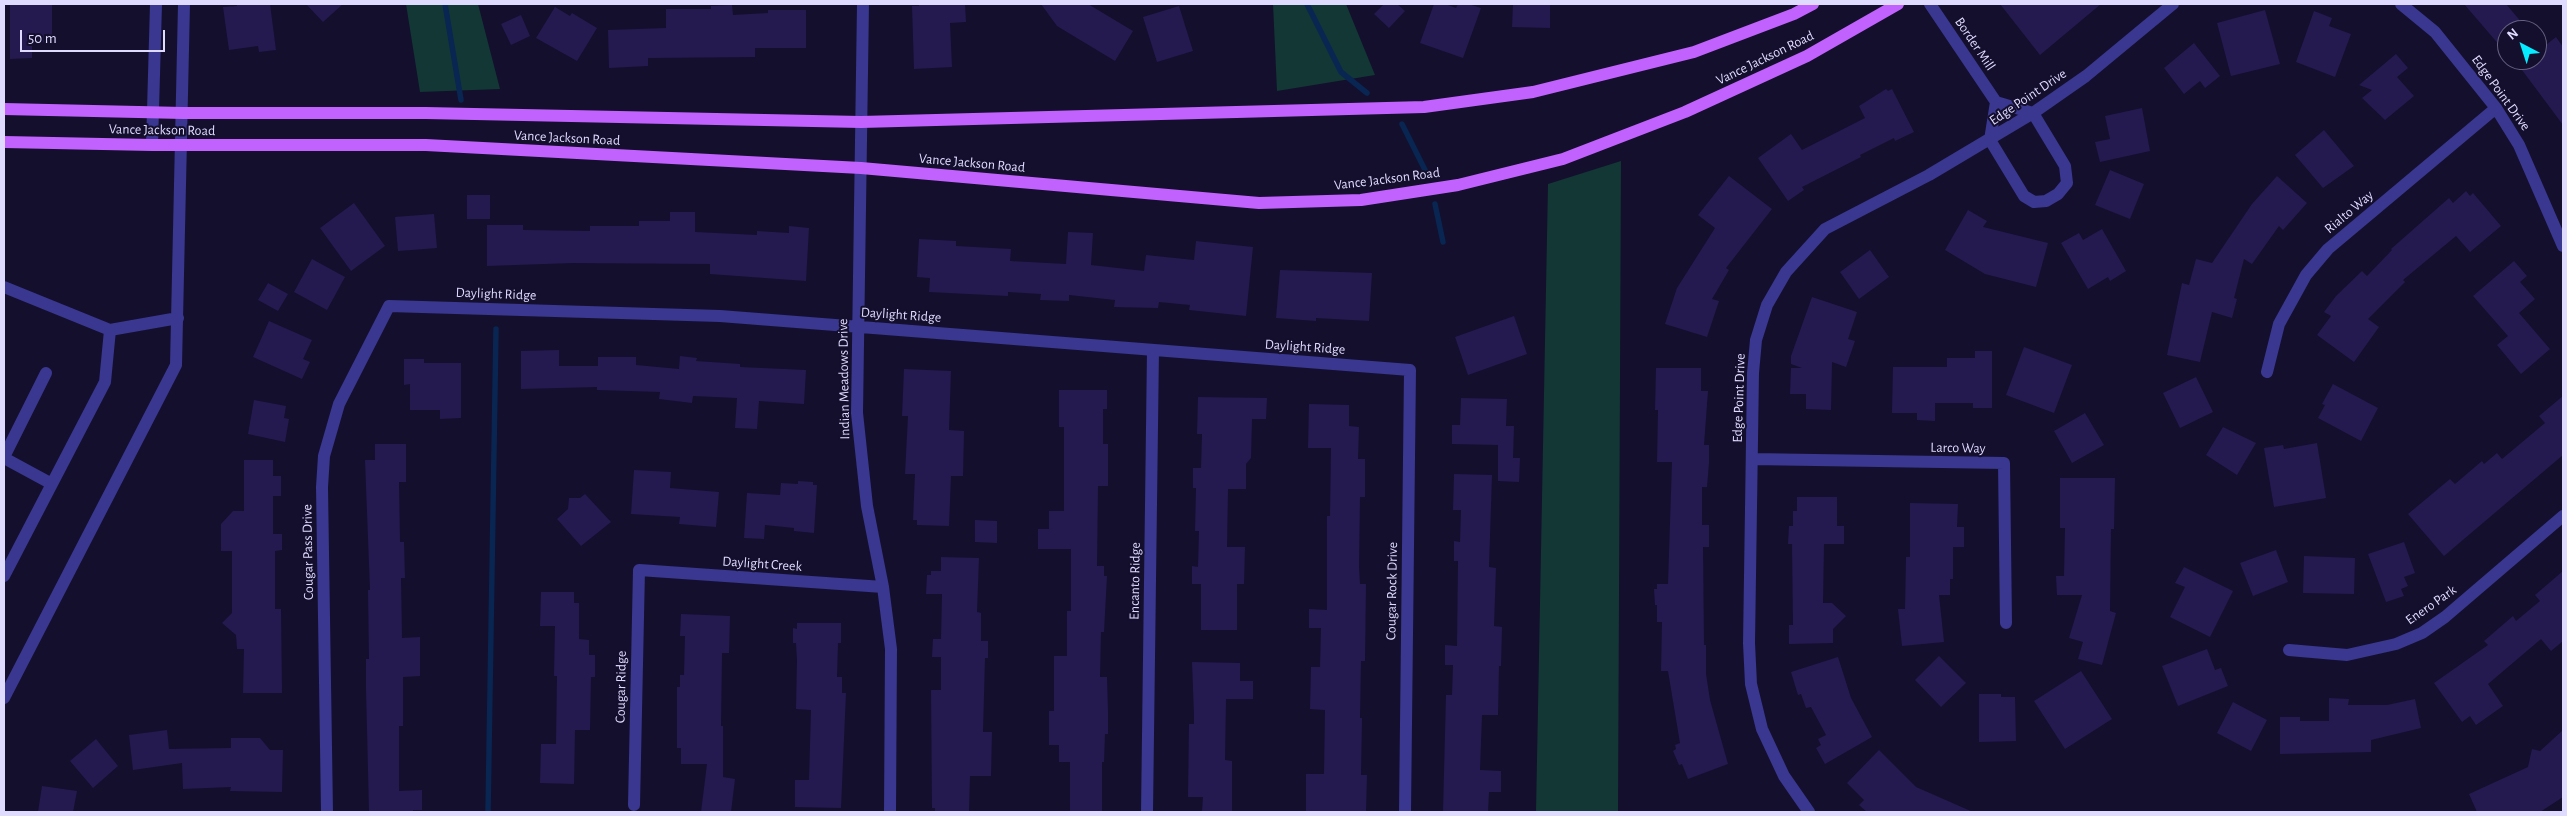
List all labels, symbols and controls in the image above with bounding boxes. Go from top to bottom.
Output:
street label: Border Mill [1951,14,1999,74]
scale bar [22,20,168,52]
north arrow [2497,20,2547,70]
text: N [2505,26,2521,43]
street label: Vance Jackson Road [1713,27,1817,89]
text: 50 m [28,31,57,46]
street label: Edge Point Drive [2468,52,2534,134]
street label: Edge Point Drive [1986,65,2070,129]
street label: Vance Jackson Road [109,121,215,139]
street label: Vance Jackson Road [513,127,621,149]
street label: Vance Jackson Road [918,150,1026,176]
street label: Vance Jackson Road [1333,164,1441,194]
street label: Rialto Way [2321,187,2377,237]
street label: Daylight Ridge [455,284,537,304]
street label: Daylight Ridge [860,304,942,326]
street label: Indian Meadows Drive [835,318,853,440]
street label: Daylight Ridge [1264,336,1346,358]
street label: Edge Point Drive [1729,353,1749,443]
street label: Larco Way [1930,439,1986,457]
street label: Cougar Pass Drive [299,504,317,600]
street label: Encanto Ridge [1126,542,1144,620]
street label: Cougar Rock Drive [1383,542,1401,640]
street label: Daylight Creek [722,553,802,575]
street label: Enero Park [2402,581,2460,629]
street label: Cougar Ridge [612,651,630,723]

